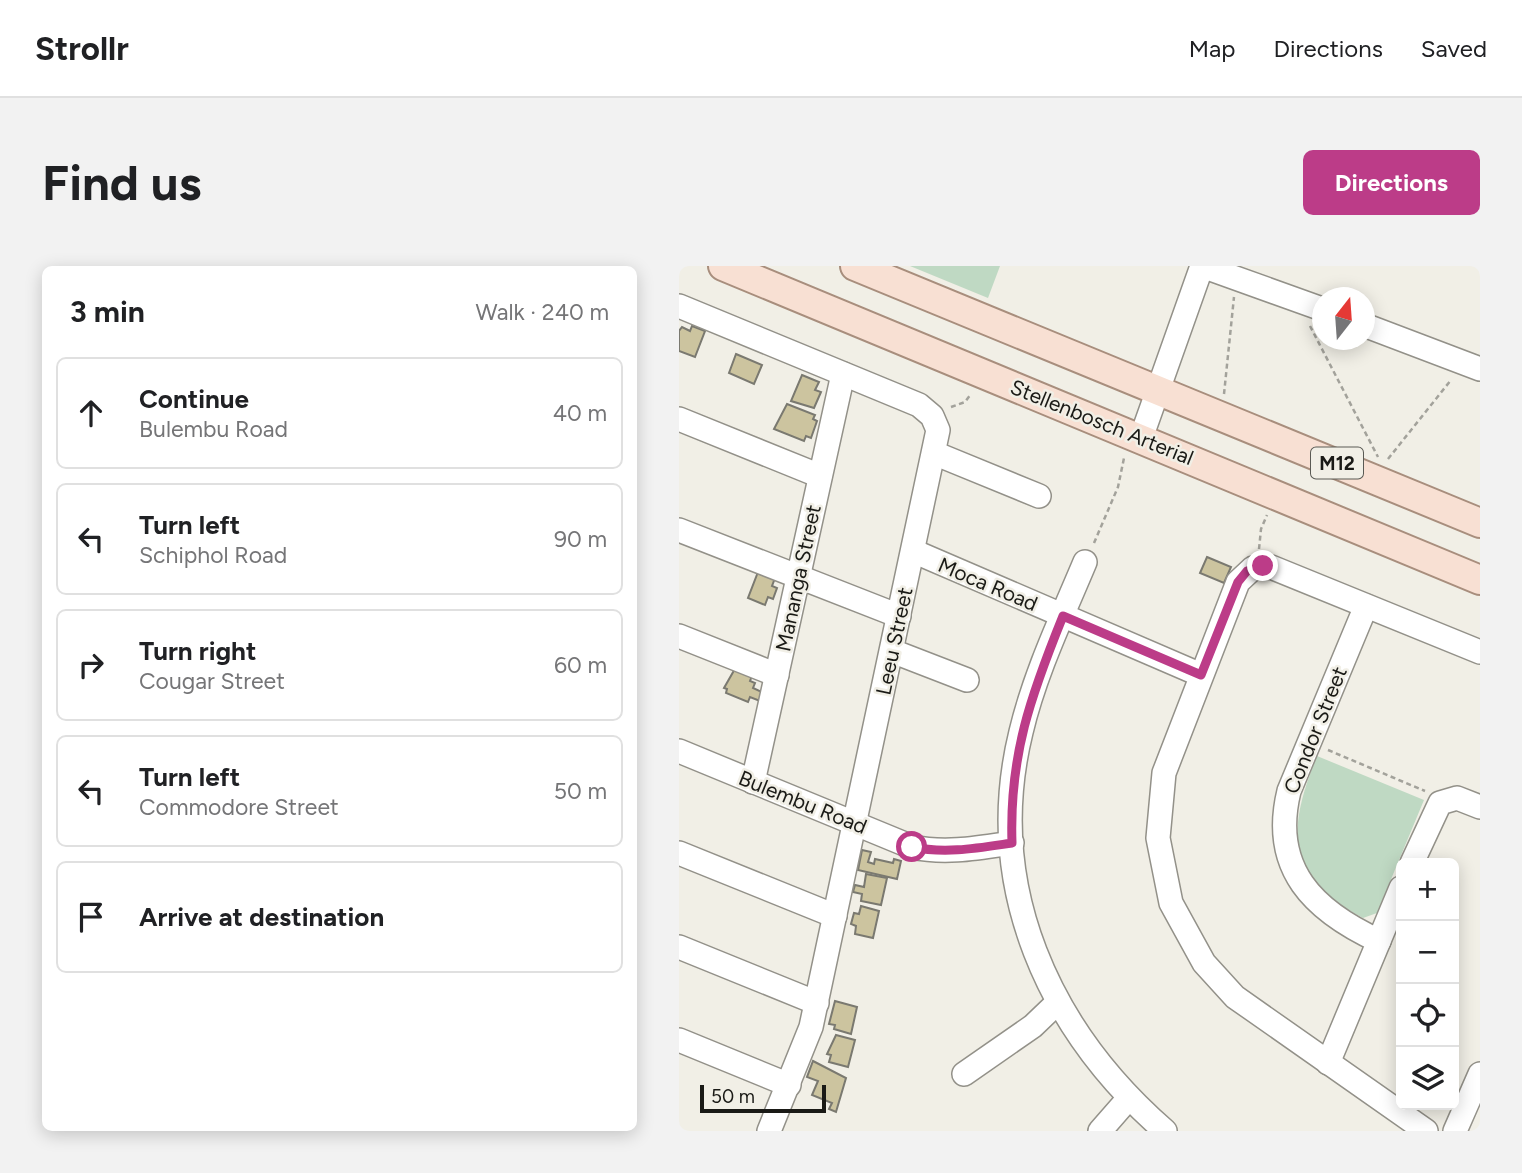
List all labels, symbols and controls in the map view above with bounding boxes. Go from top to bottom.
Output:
text: Strollr [35,29,129,68]
text: Map [1189,34,1235,63]
text: Directions [1273,34,1383,63]
text: Saved [1421,34,1487,63]
button: Directions [1303,150,1480,215]
text: Find us [42,153,201,212]
north arrow [1312,287,1375,350]
text: 3 min [70,293,145,330]
text: Walk · 240 m [476,298,609,326]
street label: Stellenbosch Arterial [1007,374,1197,470]
text: Continue [139,383,249,415]
icon: ahead [72,394,110,432]
text: 40 m [553,399,607,427]
text: Bulembu Road [139,415,288,443]
road number: M12 [1311,448,1363,478]
street label: Mananga Street [770,502,826,654]
text: Turn left [139,509,240,541]
icon: left [72,520,110,558]
text: 90 m [554,525,607,553]
text: Schiphol Road [139,541,287,569]
route end [1247,550,1278,581]
street label: Moca Road [935,552,1041,616]
street label: Leeu Street [870,585,918,697]
text: Turn right [139,635,256,667]
icon: right [72,646,110,684]
text: 60 m [554,651,607,679]
street label: Condor Street [1278,663,1352,797]
text: Cougar Street [139,667,285,695]
text: Turn left [139,761,240,793]
street label: Bulembu Road [735,765,871,839]
icon: left [72,772,110,810]
text: 50 m [554,777,607,805]
text: Commodore Street [139,793,339,821]
route start [896,831,927,862]
map controls [1396,858,1459,1110]
button: + [1396,858,1459,921]
icon: arrive [72,898,110,936]
text: Arrive at destination [139,901,384,933]
button: − [1396,921,1459,984]
button: locate [1396,984,1459,1047]
button: layers [1396,1047,1459,1110]
scale bar [700,1082,826,1114]
text: 50 m [711,1085,755,1108]

